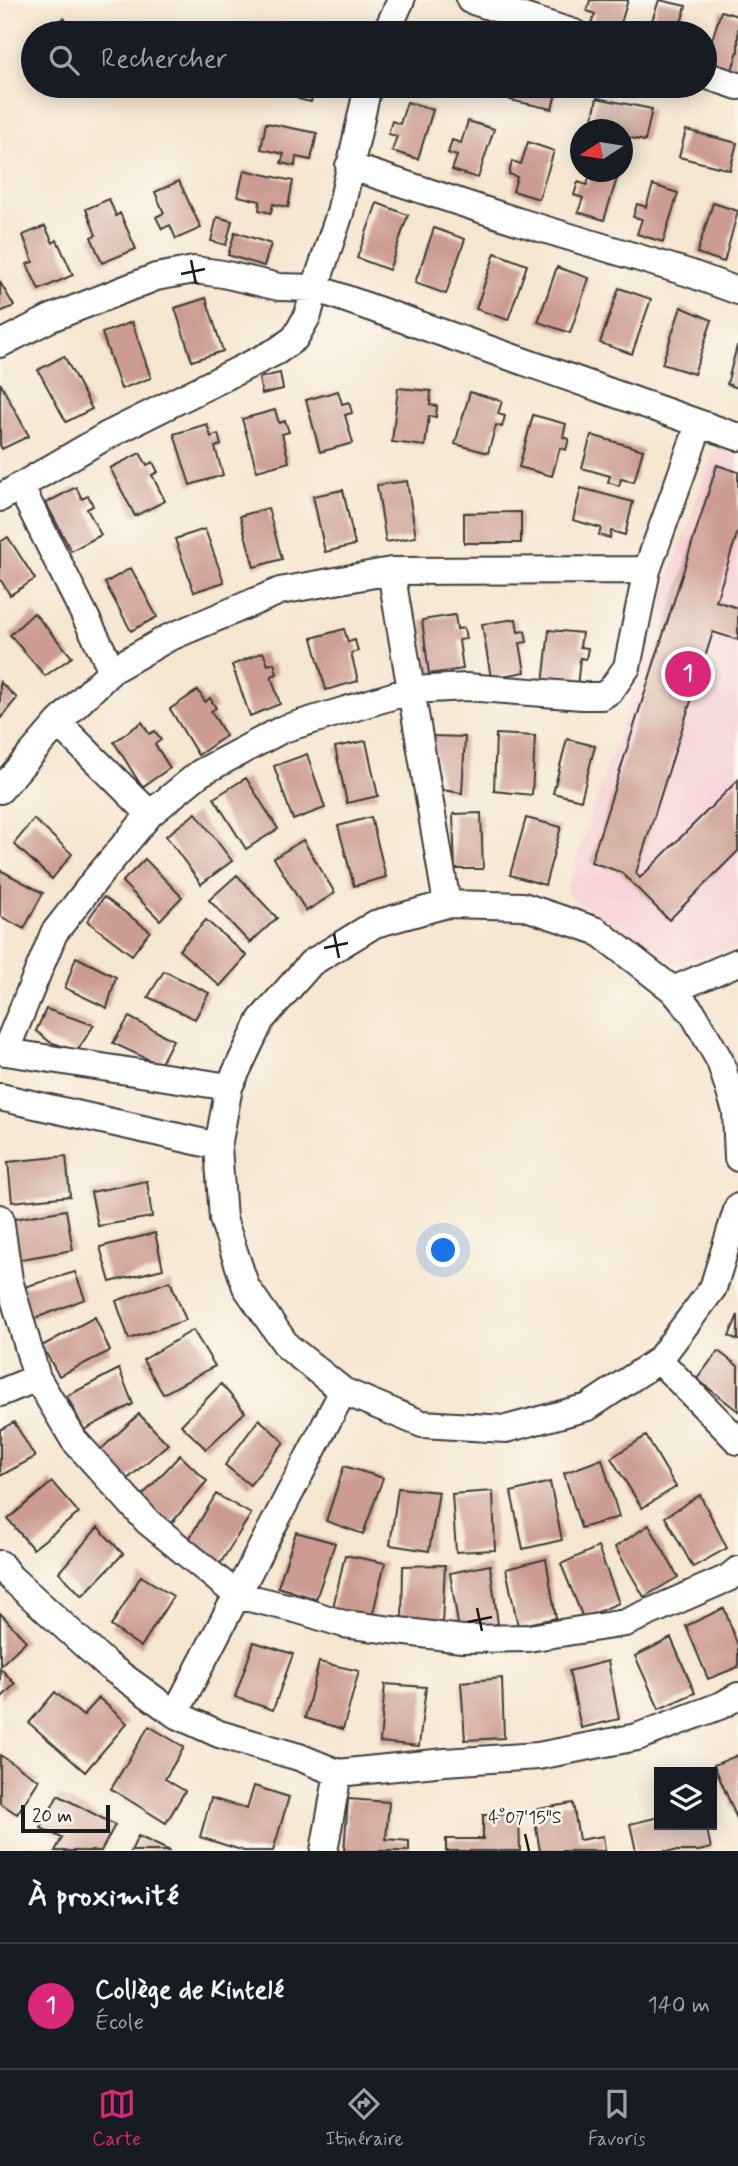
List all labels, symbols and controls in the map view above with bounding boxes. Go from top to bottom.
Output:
search box [21,21,717,98]
icon: search [45,41,83,79]
text: Rechercher [101,43,227,77]
north arrow [570,119,633,182]
pin: 1 [665,648,711,700]
your location [426,1233,460,1267]
map controls [654,1767,717,1830]
button: layers [654,1767,717,1830]
scale bar [21,1802,110,1834]
text: 20 m [32,1804,72,1829]
text: 4°07'15"S [488,1806,562,1830]
text: À proximité [28,1877,179,1916]
text: Collège de Kintelé [95,1974,284,2008]
text: 1 [46,1991,56,2021]
text: 140 m [647,1991,710,2021]
text: École [95,2008,144,2038]
tab: Carte [92,2085,141,2152]
tab: Itinéraire [325,2085,403,2152]
tab: Favoris [588,2085,646,2152]

